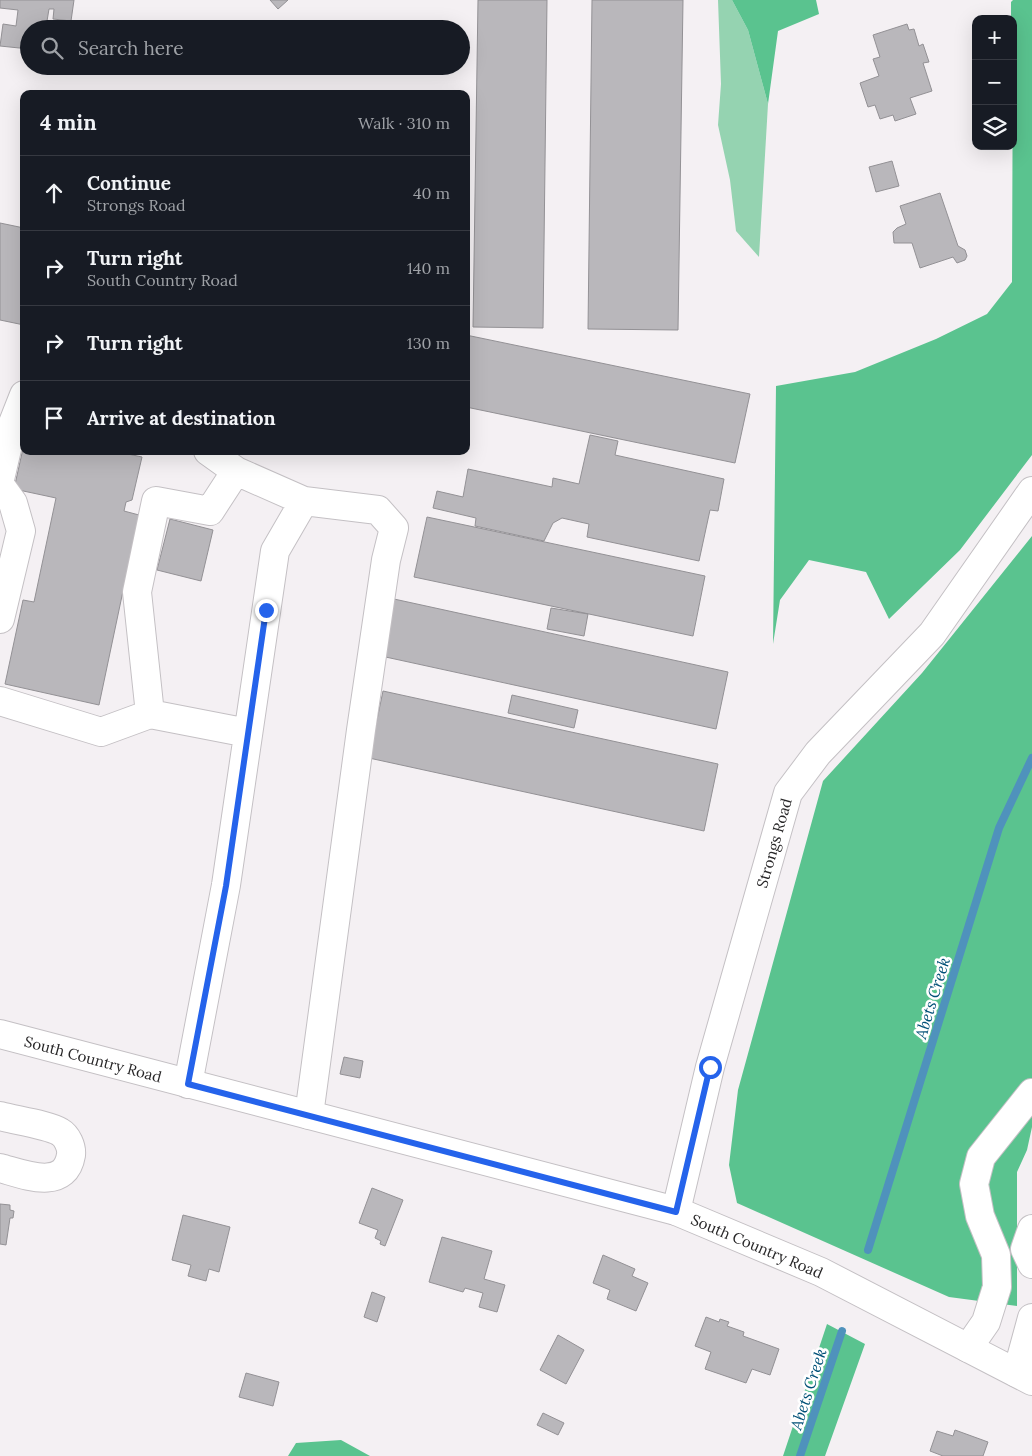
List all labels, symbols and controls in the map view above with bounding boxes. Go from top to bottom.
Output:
map controls [972,15,1017,150]
button: + [972,15,1017,60]
search box [20,20,470,75]
icon: search [38,34,66,62]
text: Search here [78,36,184,60]
button: − [972,60,1017,105]
button: layers [972,105,1017,150]
text: 4 min [40,109,97,136]
text: Walk · 310 m [358,113,450,133]
text: Continue [87,171,171,195]
icon: ahead [40,179,68,207]
text: 40 m [413,183,450,203]
text: Strongs Road [87,195,186,215]
text: Turn right [87,246,183,270]
icon: right [40,254,68,282]
text: 140 m [407,258,450,278]
text: South Country Road [87,270,238,290]
icon: right [40,329,68,357]
text: Turn right [87,331,183,355]
text: 130 m [407,333,450,353]
icon: arrive [40,404,68,432]
text: Arrive at destination [87,406,276,430]
route end [255,599,278,622]
street label: Strongs Road [752,796,796,890]
water label: Abets Creek [910,955,954,1042]
street label: South Country Road [22,1032,164,1086]
route start [699,1056,722,1079]
street label: South Country Road [688,1210,826,1282]
water label: Abets Creek [785,1346,831,1433]

